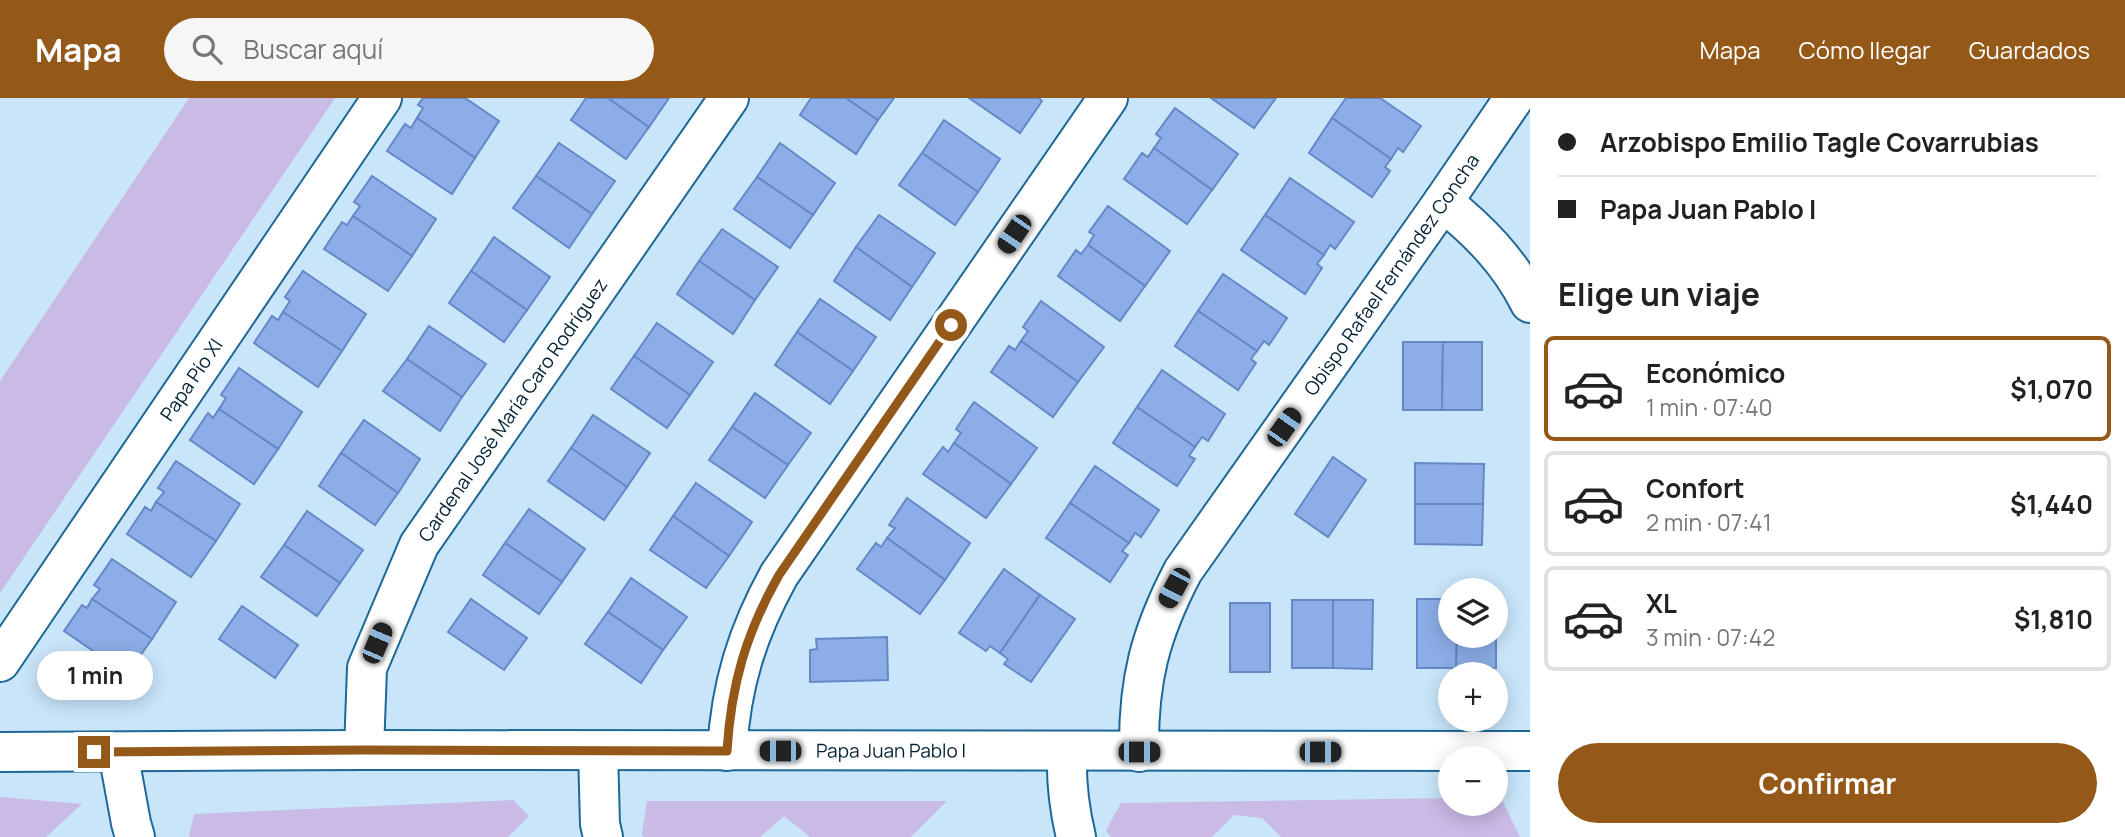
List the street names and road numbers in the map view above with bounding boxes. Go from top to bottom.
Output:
street label: Obispo Rafael Fernández Concha [1298,149,1485,401]
street label: Cardenal José María Caro Rodríguez [412,273,613,547]
street label: Papa Pío XI [154,333,228,426]
street label: Papa Juan Pablo I [816,737,966,764]

